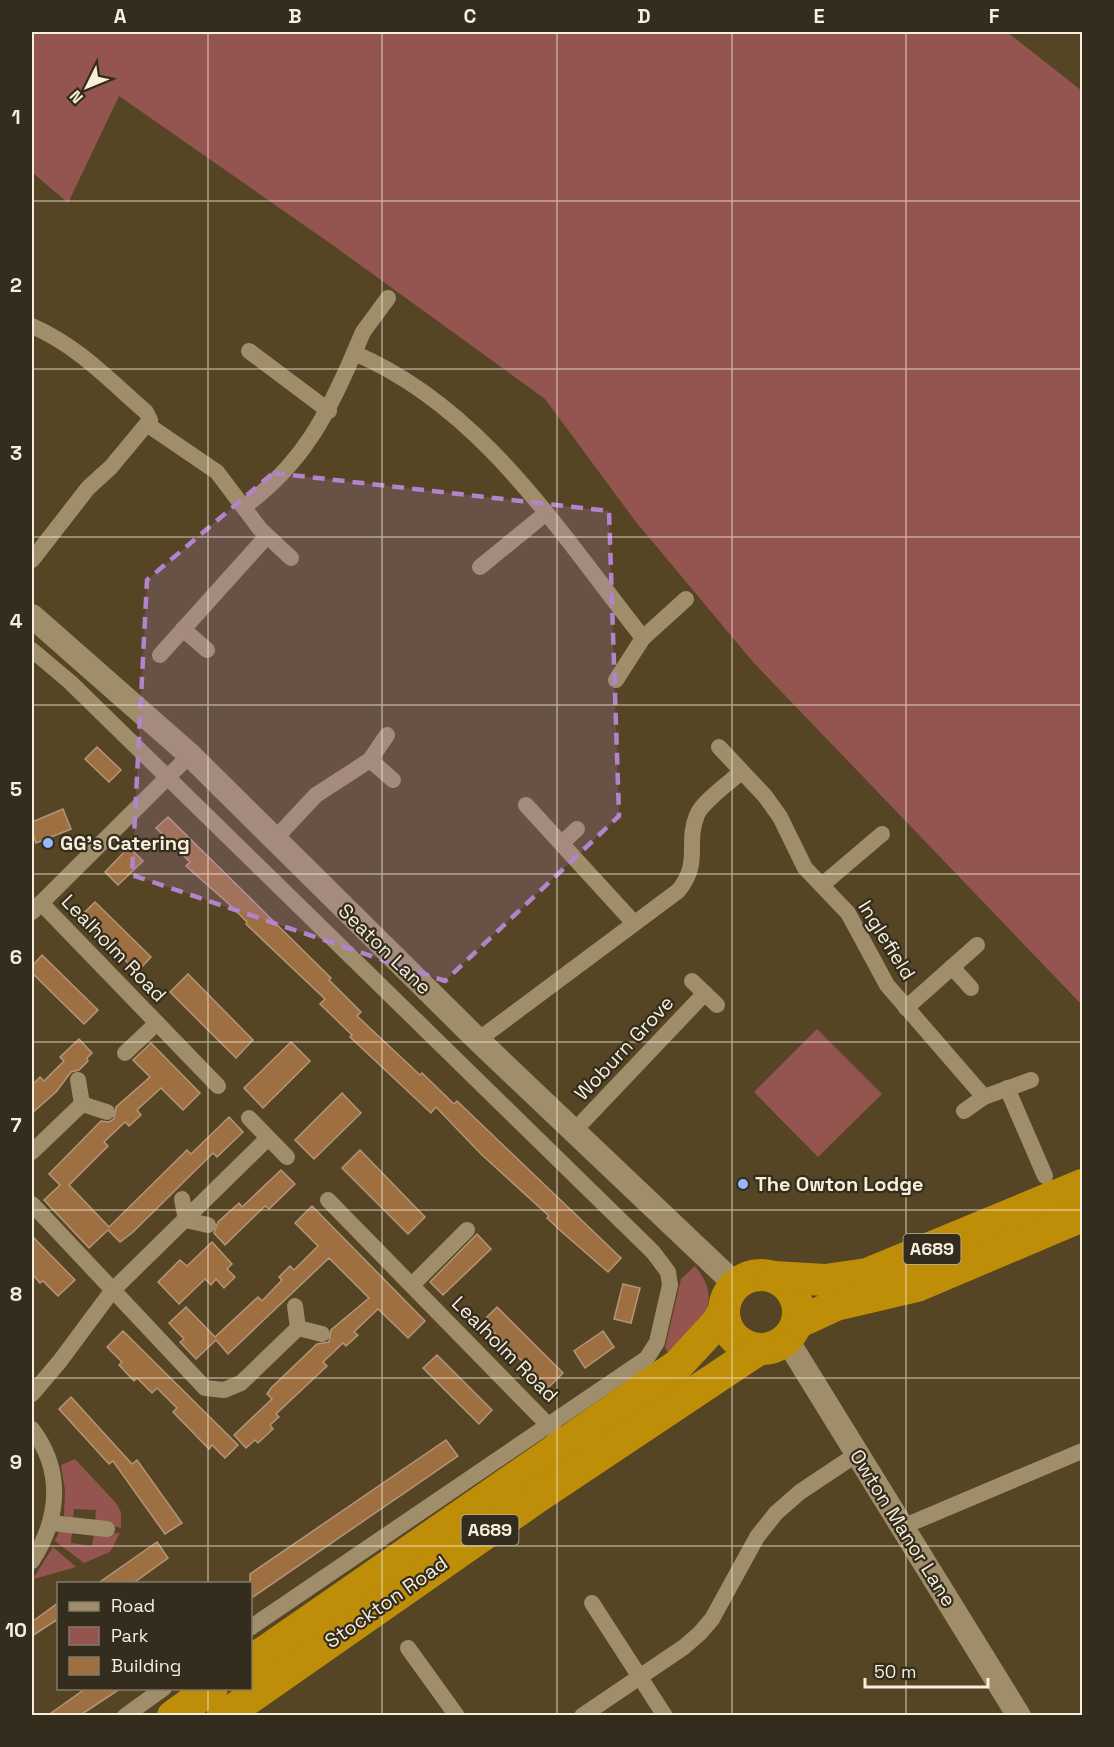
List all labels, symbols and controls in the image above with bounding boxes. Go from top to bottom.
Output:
text: A [114,3,127,29]
text: B [288,3,302,29]
text: C [464,3,477,29]
text: D [637,3,651,29]
text: E [813,3,825,29]
text: F [989,3,1000,29]
north arrow [57,57,117,117]
text: N [65,86,88,108]
text: 1 [11,104,21,130]
text: 2 [10,272,22,298]
text: 3 [10,440,22,466]
text: 4 [10,608,23,634]
text: 5 [10,776,22,802]
place label: GG's Catering [60,830,190,856]
marker: GG's Catering [41,836,55,850]
street label: Lealholm Road [56,889,172,1007]
street label: Inglefield [852,895,922,985]
street label: Seaton Lane [333,898,437,1000]
text: 6 [10,944,22,970]
street label: Woburn Grove [569,990,679,1106]
text: 7 [10,1112,22,1138]
place label: The Owton Lodge [755,1171,923,1197]
marker: The Owton Lodge [736,1177,750,1191]
road number: A689 [904,1234,960,1264]
text: 8 [10,1281,22,1307]
street label: Lealholm Road [446,1290,564,1408]
street label: Owton Manor Lane [844,1445,962,1611]
text: 9 [10,1449,22,1475]
road number: A689 [462,1515,518,1545]
street label: Stockton Road [320,1550,452,1654]
legend [57,1582,252,1690]
text: Road [111,1594,155,1617]
text: 10 [5,1617,27,1643]
text: Park [111,1624,149,1647]
scale bar [865,1651,988,1689]
text: Building [111,1654,181,1677]
text: 50 m [874,1660,916,1683]

